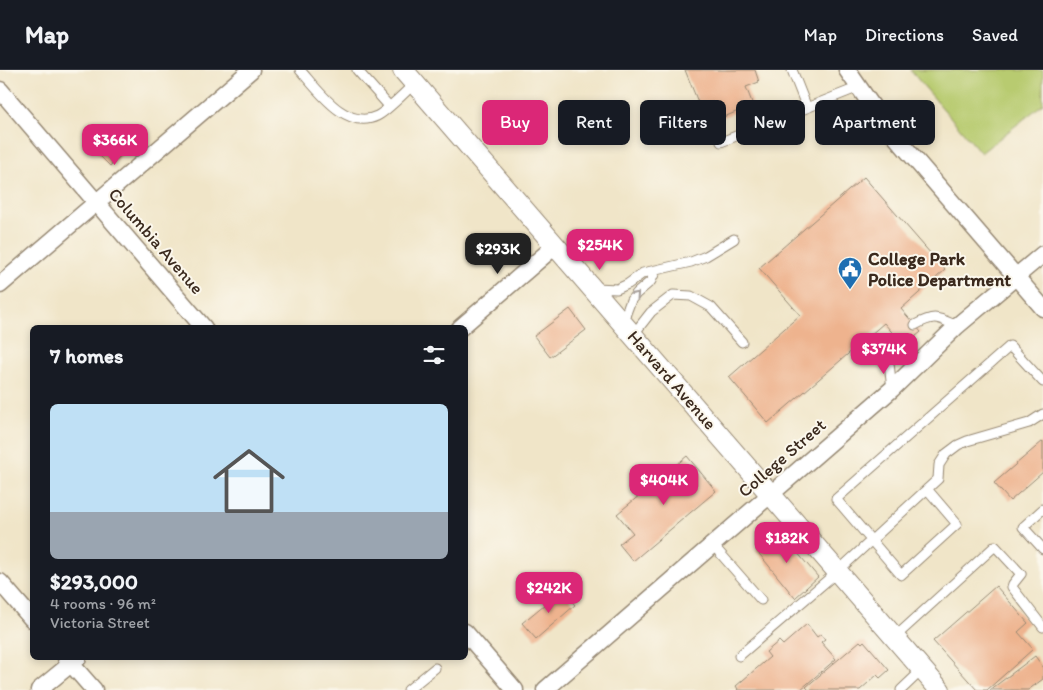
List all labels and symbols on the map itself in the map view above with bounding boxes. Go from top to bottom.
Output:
pin: $366K [80,124,150,166]
street label: Columbia Avenue [104,183,208,299]
pin: $254K [565,228,635,271]
pin: $293K [463,232,533,275]
place label: College Park Police Department [868,248,1011,291]
public building icon: College Park Police Department [837,256,863,290]
one-way arrow [630,292,639,301]
street label: Harvard Avenue [623,326,721,434]
pin: $374K [849,332,919,375]
street label: College Street [734,414,831,502]
pin: $404K [629,464,699,506]
pin: $182K [752,522,822,564]
pin: $242K [514,572,584,614]

